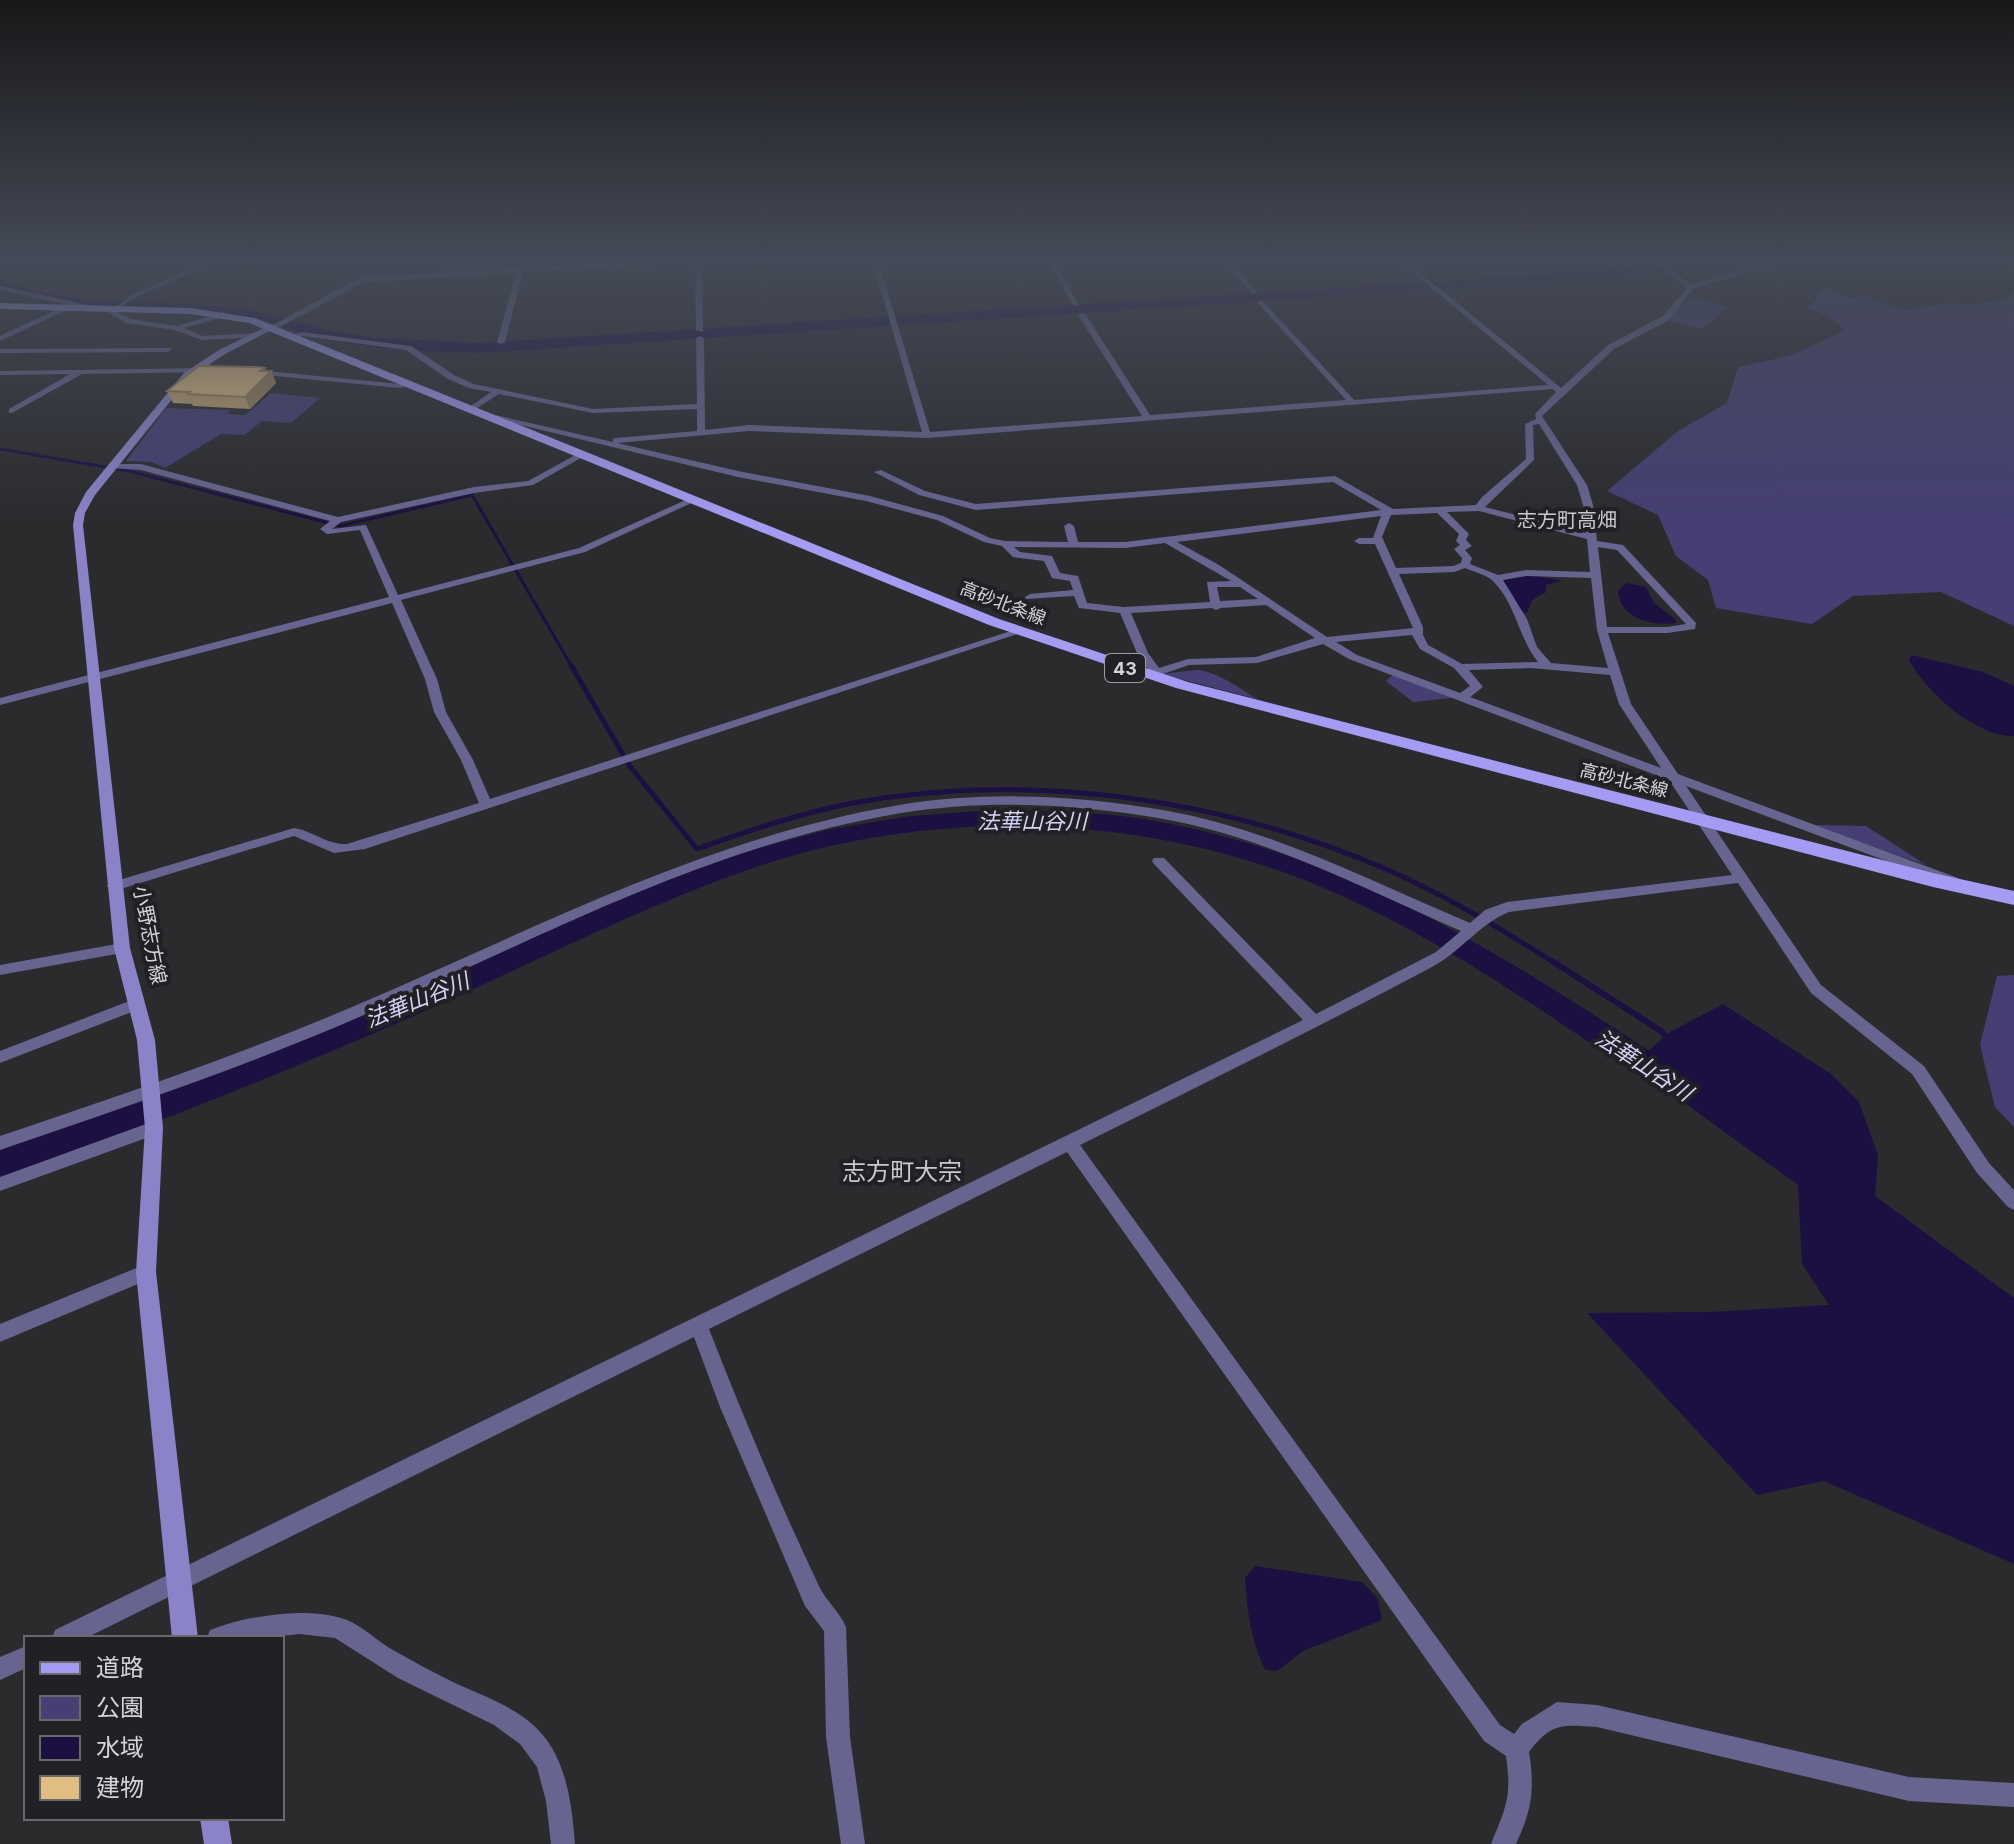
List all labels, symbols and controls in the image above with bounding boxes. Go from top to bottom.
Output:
district label: 志方町高畑 [1517,508,1617,532]
street label: 高砂北条線 [957,577,1049,629]
road number: 43 [1105,654,1145,682]
street label: 高砂北条線 [1578,759,1670,801]
water label: 法華山谷川 [977,808,1089,834]
street label: 小野志方線 [129,884,171,986]
water label: 法華山谷川 [361,967,475,1033]
water label: 法華山谷川 [1591,1024,1699,1107]
district label: 志方町大宗 [842,1157,962,1186]
legend [24,1636,284,1820]
text: 道路 [96,1653,144,1682]
text: 公園 [96,1693,144,1722]
text: 水域 [96,1733,144,1762]
text: 建物 [96,1773,144,1802]

